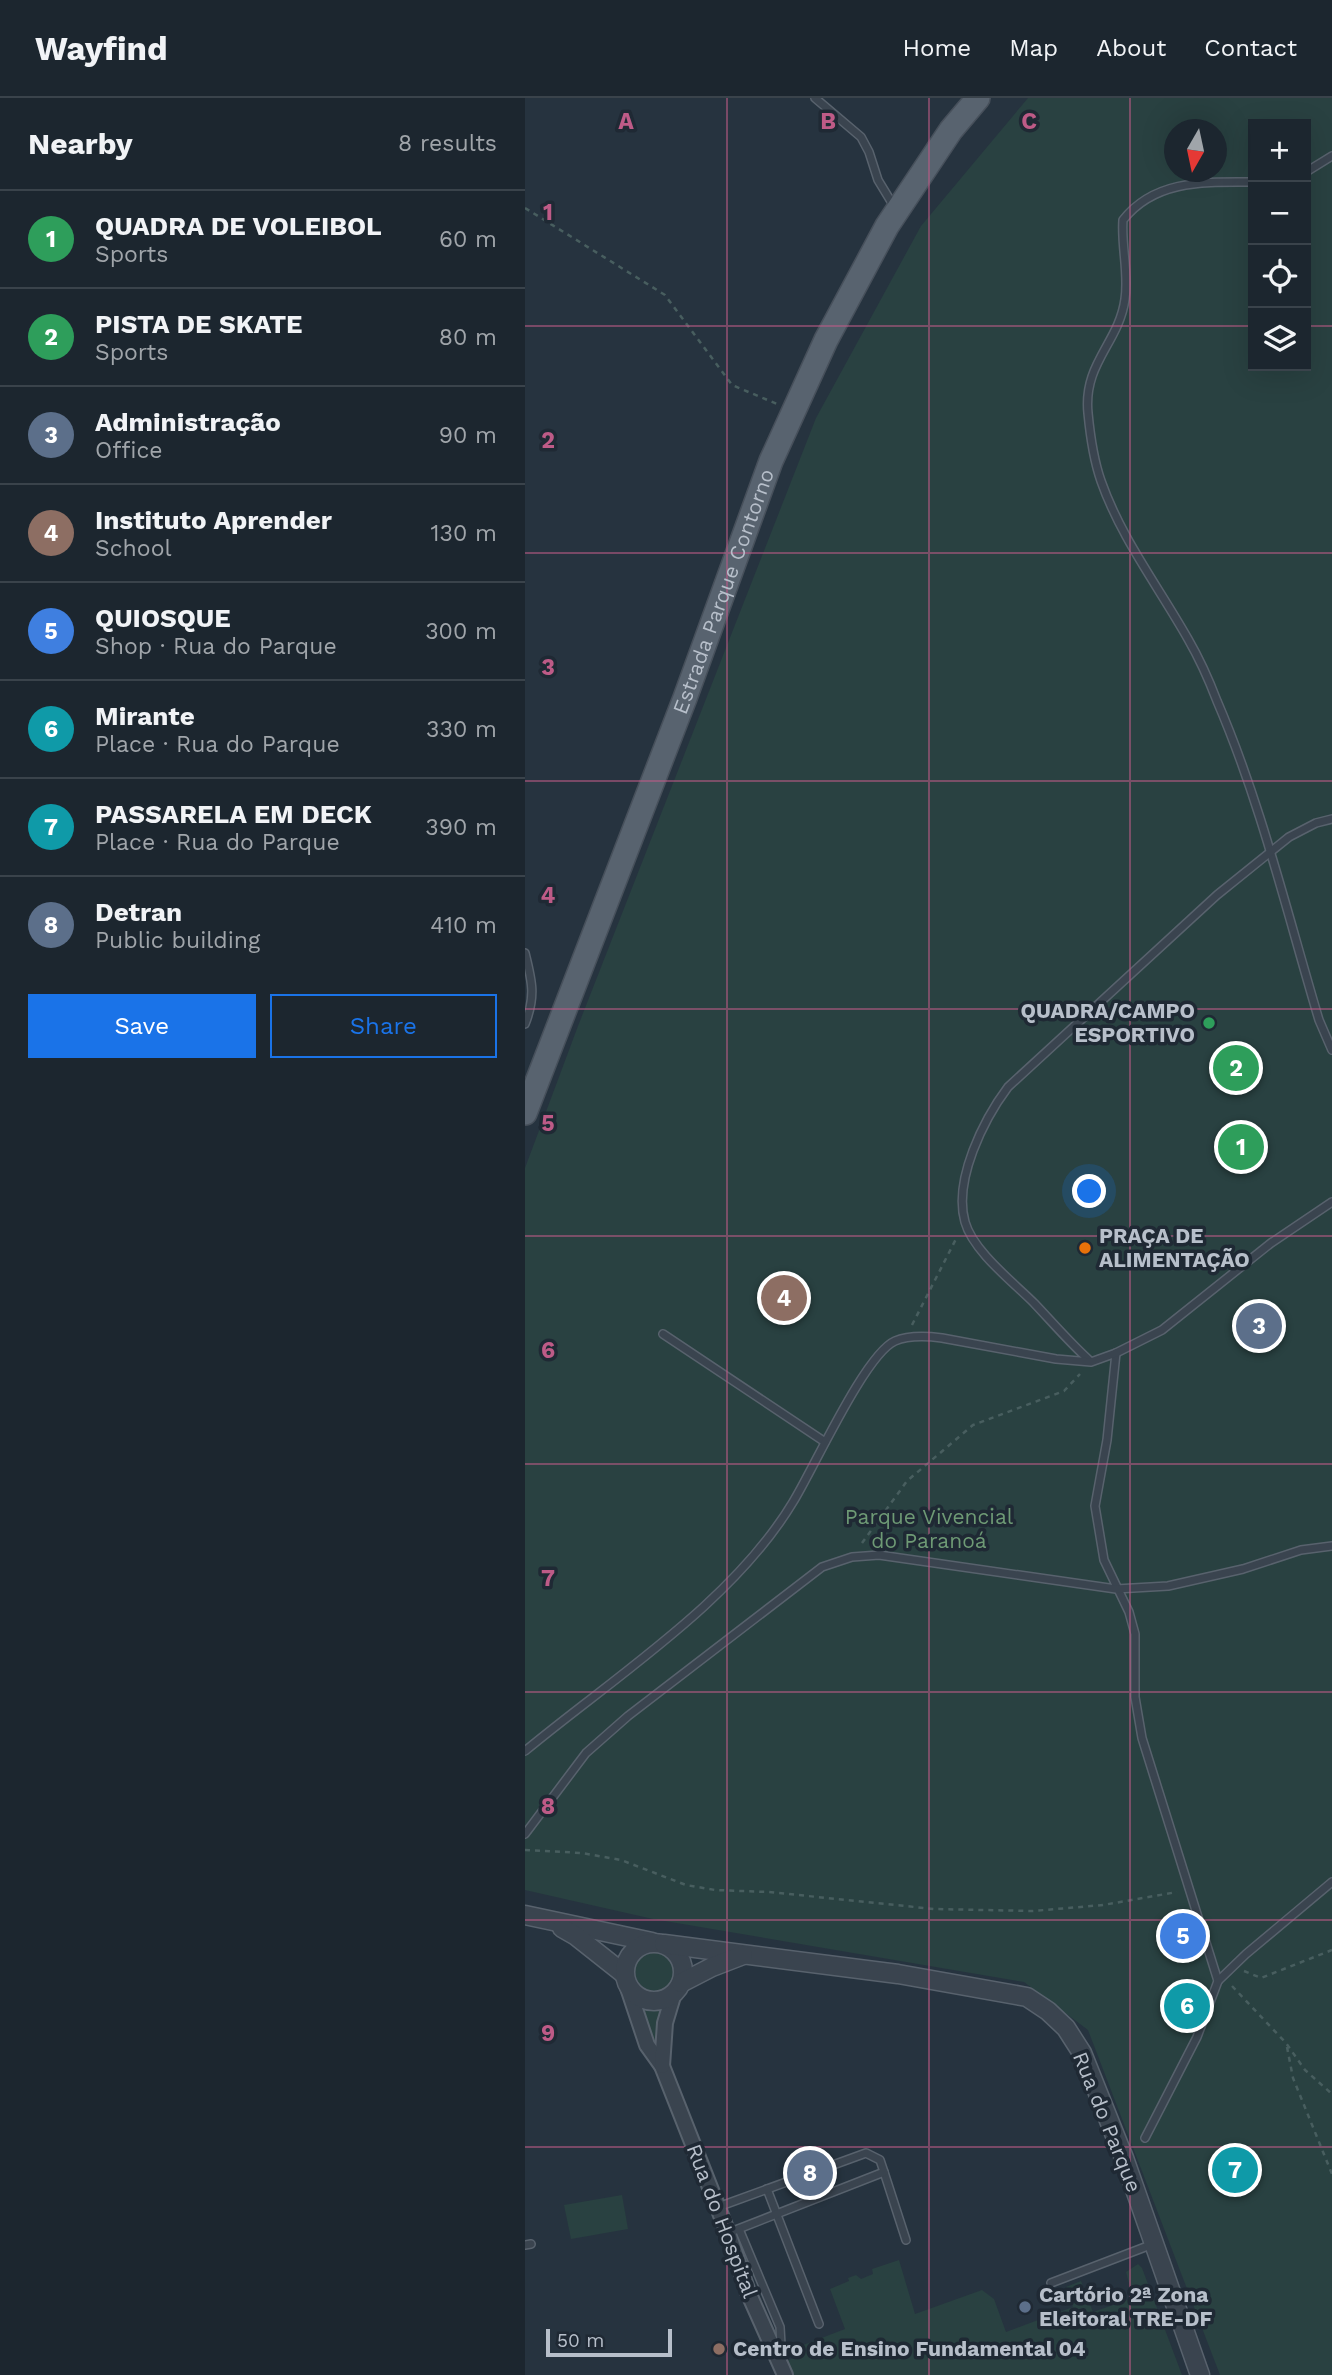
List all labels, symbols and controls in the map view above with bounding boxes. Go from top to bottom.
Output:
text: Wayfind [35,29,168,68]
text: Home [903,34,971,62]
text: Map [1009,34,1058,62]
text: About [1096,34,1166,62]
text: Contact [1204,34,1297,62]
text: A [618,108,634,135]
text: B [820,108,836,135]
text: C [1021,108,1037,135]
north arrow [1164,119,1227,182]
map controls [1248,119,1311,371]
button: + [1248,119,1311,182]
text: Nearby [28,126,133,161]
text: 8 results [398,130,497,157]
button: − [1248,182,1311,245]
text: 1 [543,199,553,226]
text: QUADRA DE VOLEIBOL [95,211,382,241]
text: 1 [46,226,56,253]
text: 60 m [439,226,497,253]
text: Sports [95,241,168,268]
button: locate [1248,245,1311,308]
button: layers [1248,308,1311,371]
text: PISTA DE SKATE [95,309,303,339]
text: 2 [44,324,58,351]
text: 80 m [439,324,497,351]
text: Sports [95,339,168,366]
text: Administração [95,407,281,437]
text: 3 [44,422,58,449]
text: 90 m [439,422,497,449]
text: 2 [541,427,555,454]
text: Office [95,437,163,464]
street label: Estrada Parque Contorno [667,465,779,718]
text: Instituto Aprender [95,505,332,535]
text: 4 [44,520,58,547]
text: 130 m [431,520,497,547]
text: School [95,535,172,562]
text: QUIOSQUE [95,603,231,633]
text: 5 [44,618,58,645]
text: 300 m [425,618,497,645]
text: Shop · Rua do Parque [95,633,337,660]
text: 3 [541,654,555,681]
text: Mirante [95,701,195,731]
text: 6 [44,716,58,743]
text: 330 m [426,716,497,743]
text: Place · Rua do Parque [95,731,340,758]
text: PASSARELA EM DECK [95,799,372,829]
text: 7 [44,814,58,841]
text: 390 m [425,814,497,841]
text: Place · Rua do Parque [95,829,340,856]
text: 4 [541,882,556,909]
text: Detran [95,897,182,927]
text: 8 [44,912,58,939]
text: 410 m [430,912,497,939]
text: Public building [95,927,260,954]
button: Save [28,994,256,1058]
button: Share [270,994,497,1058]
place label: QUADRA/CAMPO ESPORTIVO [1021,998,1195,1047]
marker: QUADRA/CAMPO ESPORTIVO [1201,1015,1217,1031]
pin: 2 [1213,1042,1259,1094]
text: 5 [541,1110,555,1137]
pin: 1 [1218,1121,1264,1173]
your location [1072,1174,1106,1208]
place label: PRAÇA DE ALIMENTAÇÃO [1099,1223,1250,1272]
marker: PRAÇA DE ALIMENTAÇÃO [1077,1240,1093,1256]
pin: 4 [761,1272,807,1324]
pin: 3 [1236,1300,1282,1352]
text: 6 [541,1337,555,1364]
park label: Parque Vivencial do Paranoá [845,1504,1014,1553]
text: 7 [541,1565,555,1592]
text: 8 [541,1793,555,1820]
pin: 5 [1160,1910,1206,1962]
pin: 6 [1164,1980,1210,2032]
text: 9 [541,2020,555,2047]
street label: Rua do Parque [1068,2048,1147,2196]
street label: Rua do Hospital [682,2140,764,2302]
pin: 7 [1212,2144,1258,2196]
pin: 8 [787,2147,833,2199]
place label: Cartório 2ª Zona Eleitoral TRE-DF [1039,2282,1213,2331]
marker: Cartório 2ª Zona Eleitoral TRE-DF [1017,2299,1033,2315]
scale bar [546,2326,672,2358]
text: 50 m [557,2329,604,2352]
place label: Centro de Ensino Fundamental 04 [733,2336,1086,2361]
marker: Centro de Ensino Fundamental 04 [711,2341,727,2357]

